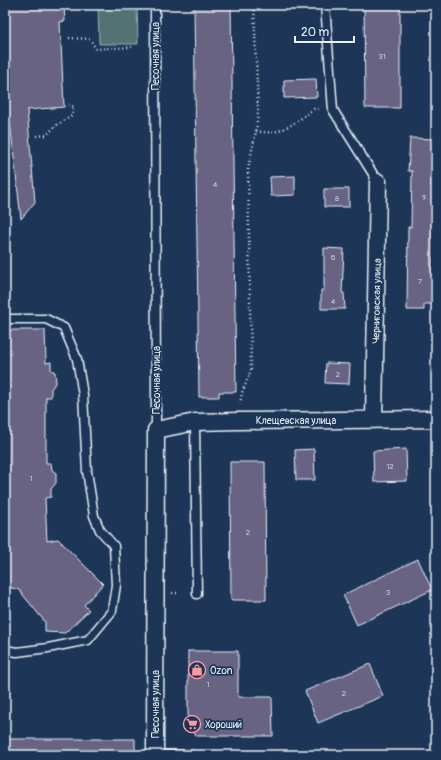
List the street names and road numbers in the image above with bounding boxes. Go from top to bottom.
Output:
street label: Песочная улица [150,22,162,90]
street label: Черниговская улица [370,258,384,344]
street label: Песочная улица [151,346,163,414]
street label: Клещевская улица [256,415,337,427]
street label: Песочная улица [150,670,162,738]

